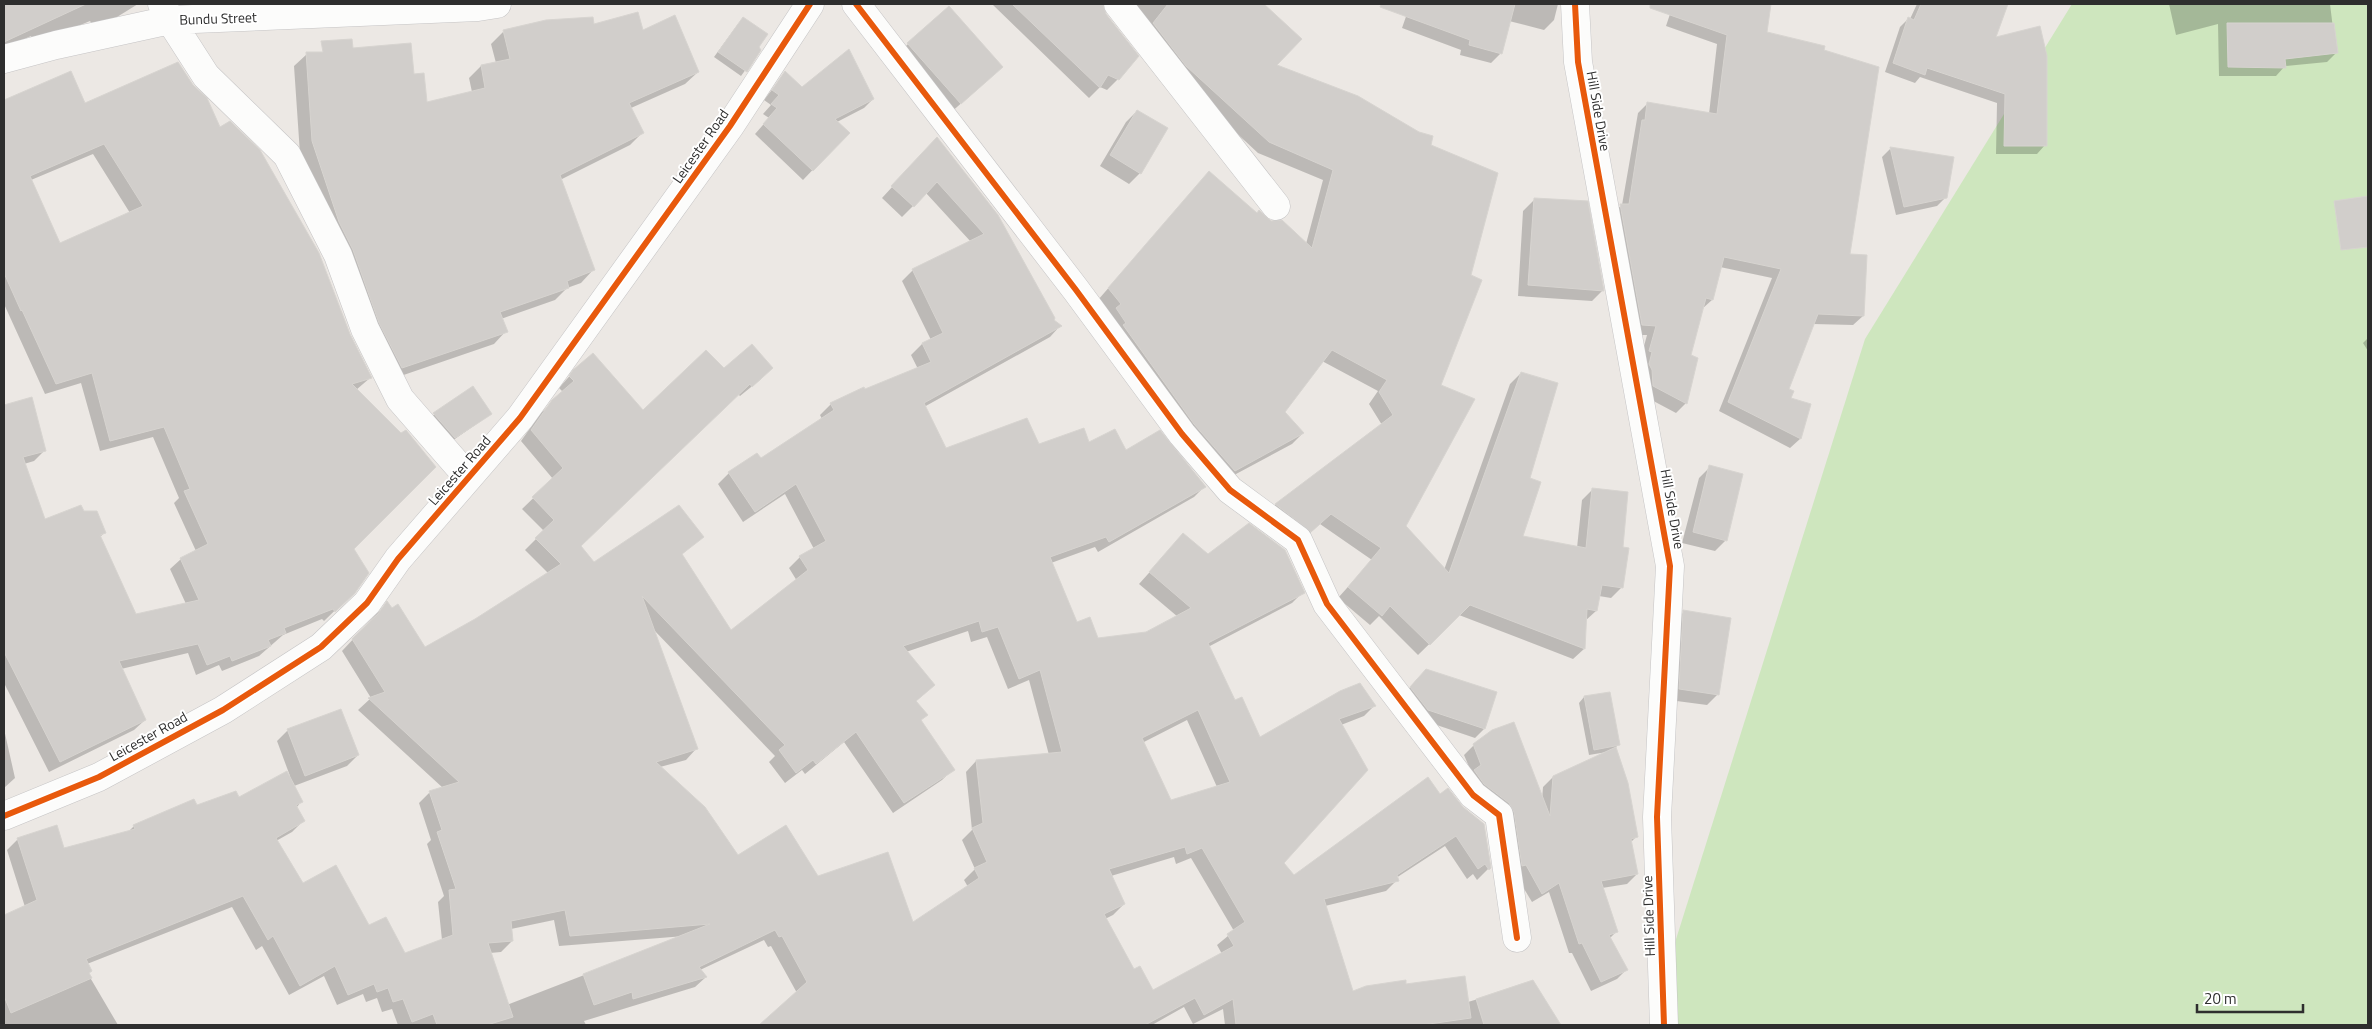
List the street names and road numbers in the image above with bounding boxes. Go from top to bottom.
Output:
street label: Bundu Street [179,6,257,30]
street label: Hill Side Drive [1582,69,1616,153]
street label: Leicester Road [667,105,733,187]
street label: Leicester Road [423,430,495,510]
street label: Hill Side Drive [1656,467,1690,551]
street label: Leicester Road [105,706,191,766]
street label: Hill Side Drive [1636,875,1660,957]

